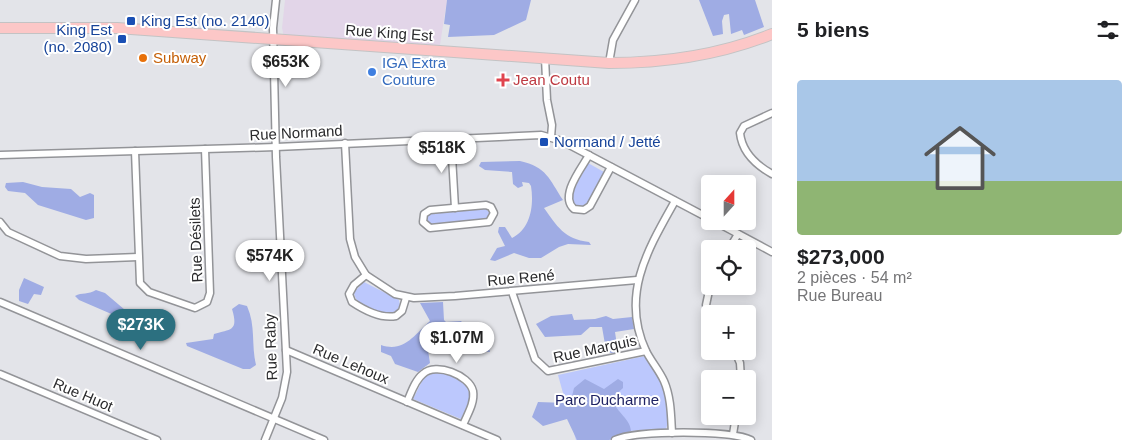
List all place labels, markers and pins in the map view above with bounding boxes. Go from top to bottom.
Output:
place label: King Est (no. 2140) [141,12,269,29]
marker: King Est (no. 2140) [125,15,137,27]
place label: King Est (no. 2080) [44,21,113,55]
marker: King Est (no. 2080) [116,33,128,45]
pin: $653K [251,46,321,88]
place label: Subway [153,49,207,66]
marker: Subway [137,52,149,64]
place label: IGA Extra Couture [382,54,447,88]
marker: IGA Extra Couture [366,66,378,78]
place label: Jean Coutu [513,71,590,88]
marker: Jean Coutu [497,74,509,86]
pin: $518K [407,132,477,174]
place label: Normand / Jetté [554,133,661,150]
marker: Normand / Jetté [538,136,550,148]
pin: $574K [235,240,305,282]
pin: $273K [106,308,176,351]
pin: $1.07M [416,322,498,364]

